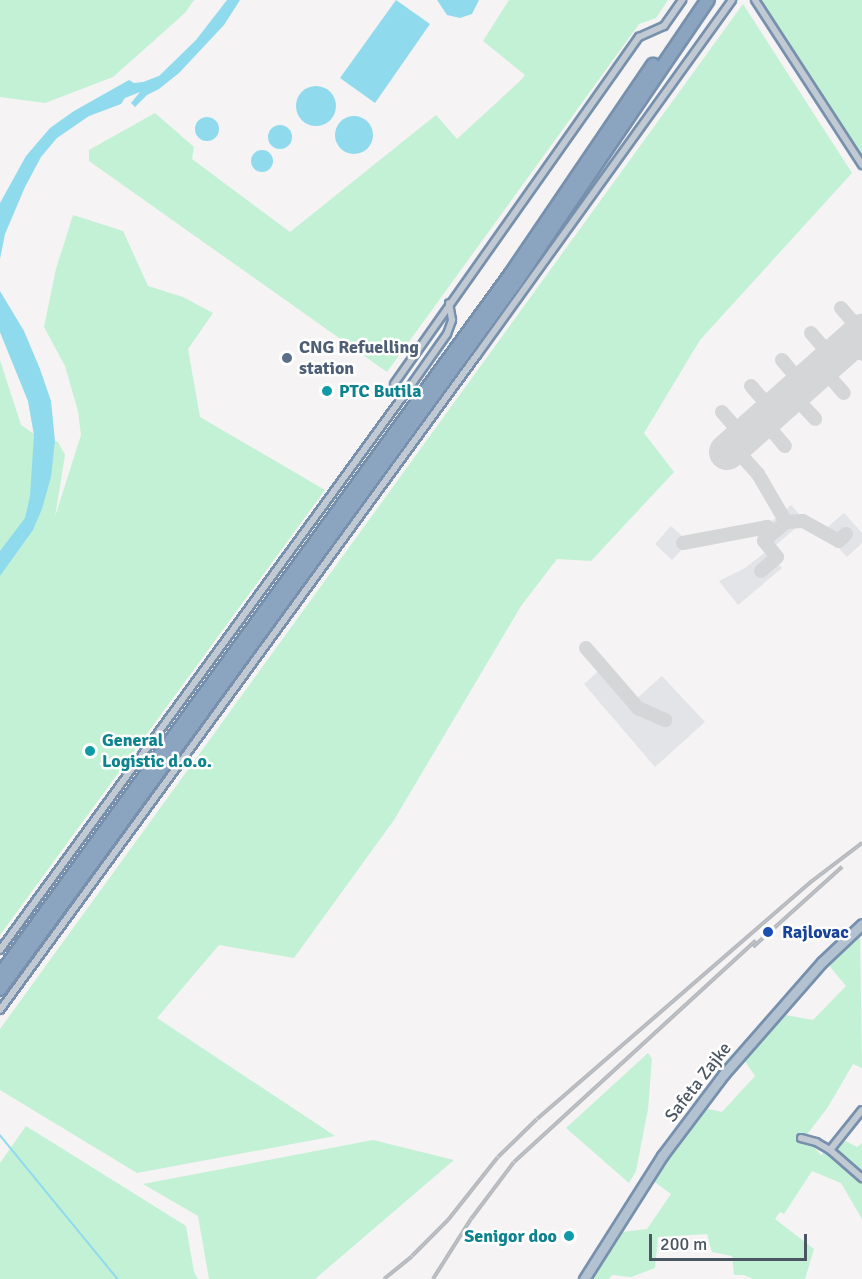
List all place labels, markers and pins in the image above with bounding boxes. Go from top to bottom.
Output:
place label: CNG Refuelling station [299,337,419,380]
marker: CNG Refuelling station [280,351,294,365]
place label: PTC Butila [339,380,421,402]
marker: PTC Butila [320,384,334,398]
place label: General Logistic d.o.o. [102,730,212,772]
marker: General Logistic d.o.o. [83,744,97,758]
place label: Rajlovac [782,921,849,943]
marker: Rajlovac [759,923,777,941]
place label: Senigor doo [464,1225,557,1247]
marker: Senigor doo [562,1229,576,1243]

